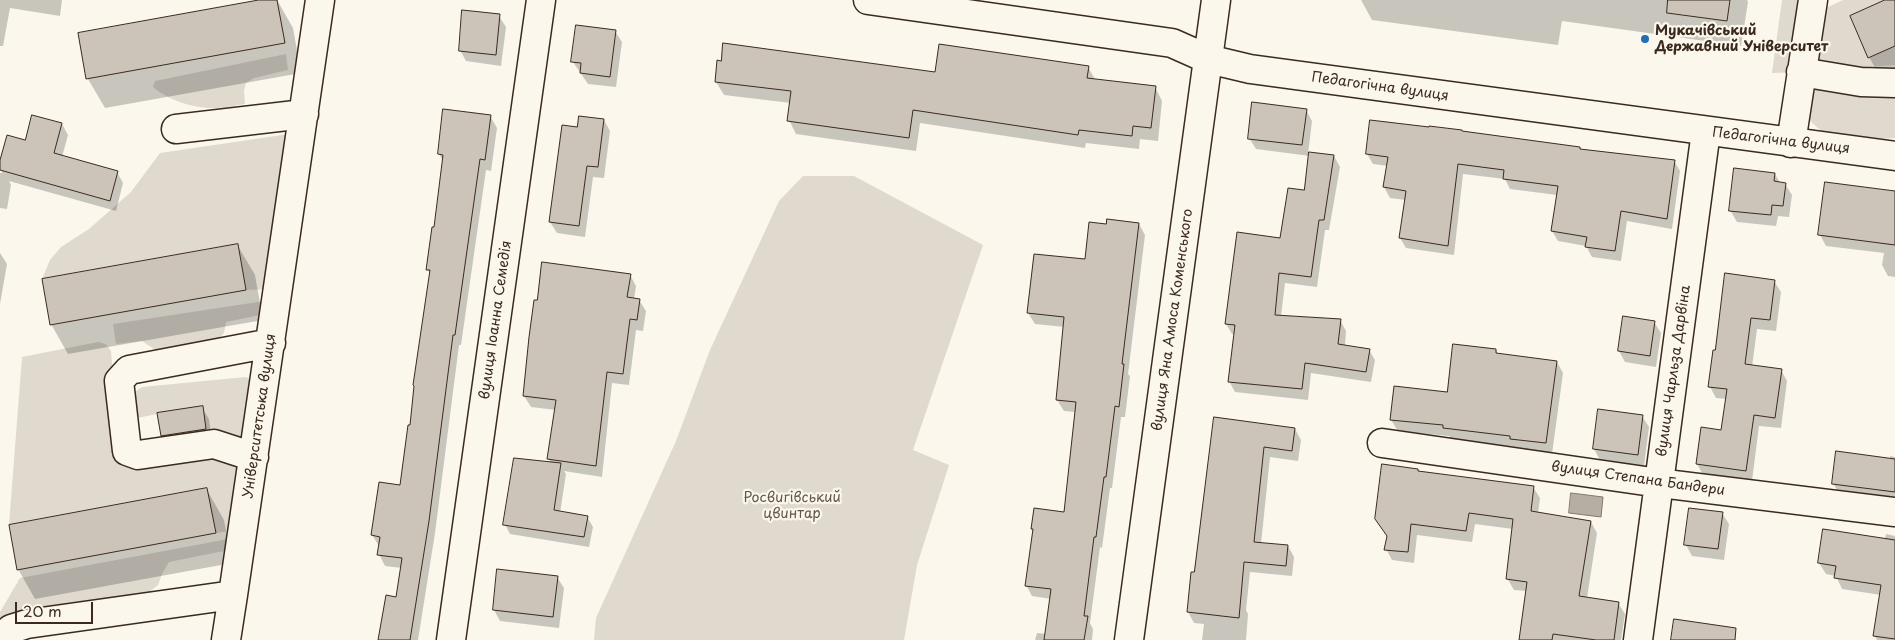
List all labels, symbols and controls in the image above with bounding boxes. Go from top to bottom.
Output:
place label: Мукачівський Державний Університет [1655,23,1828,56]
marker: Мукачівський Державний Університет [1639,33,1651,45]
street label: Педагогічна вулиця [1310,69,1450,105]
street label: Педагогічна вулиця [1711,124,1851,158]
street label: вулиця Яна Амоса Коменського [1149,208,1197,432]
street label: вулиця Іоанна Семедія [477,239,515,401]
street label: вулиця Чарльза Дарвіна [1654,284,1694,458]
street label: Університетська вулиця [240,333,280,499]
street label: вулиця Степана Бандери [1550,459,1726,499]
park label: Росвигівський цвинтар [743,490,841,522]
scale bar [18,592,95,624]
text: 20 m [23,599,62,622]

